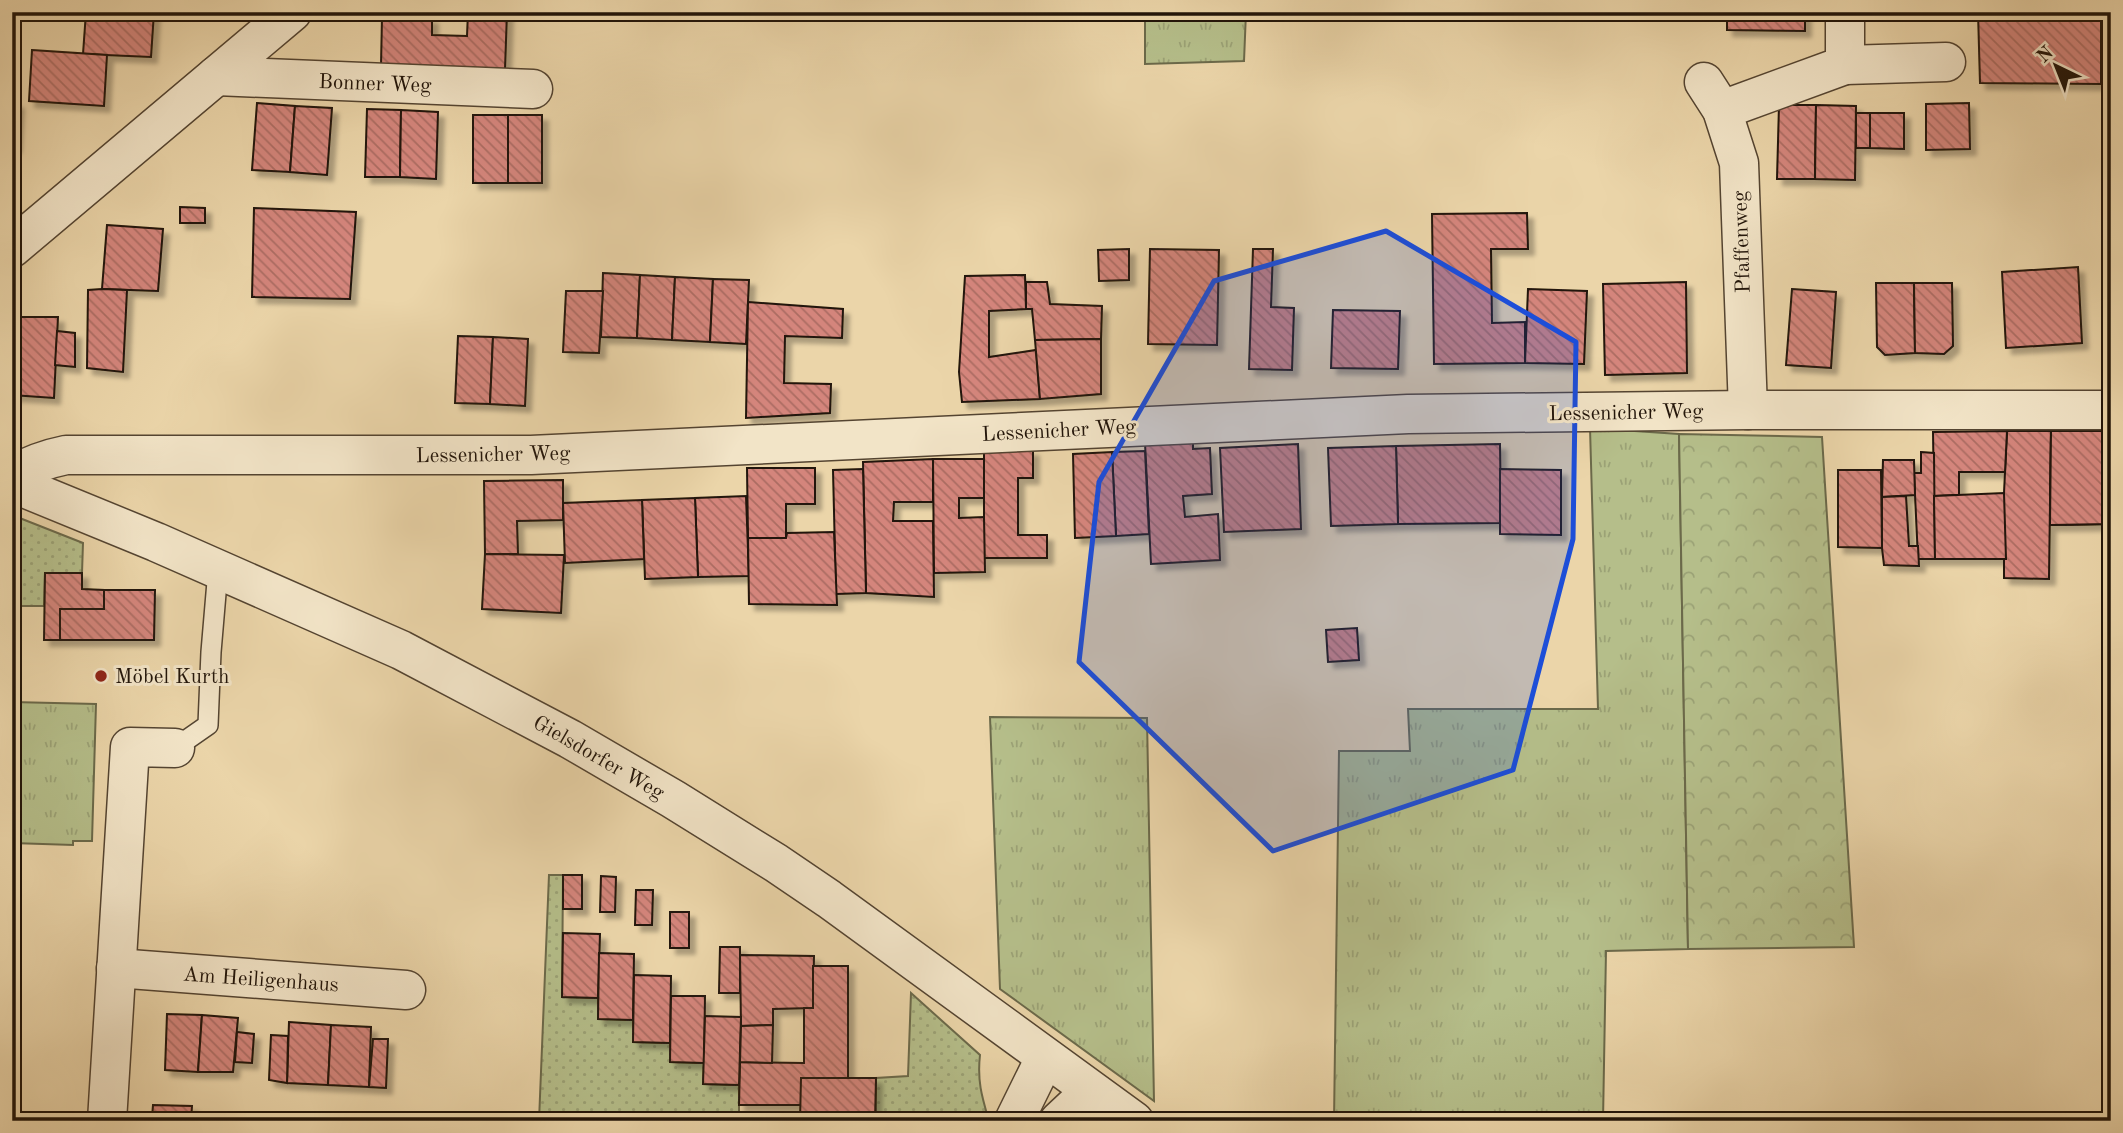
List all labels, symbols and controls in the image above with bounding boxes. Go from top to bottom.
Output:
north arrow [2022,32,2092,102]
text: N [2034,43,2058,67]
street label: Bonner Weg [318,72,433,97]
street label: Pfaffenweg [1730,190,1755,294]
street label: Lessenicher Weg [1548,402,1704,425]
street label: Lessenicher Weg [981,417,1138,446]
street label: Lessenicher Weg [415,444,571,467]
place label: Möbel Kurth [115,667,229,688]
marker: Möbel Kurth [93,668,109,684]
street label: Gielsdorfer Weg [529,712,668,805]
street label: Am Heiligenhaus [182,965,340,996]

